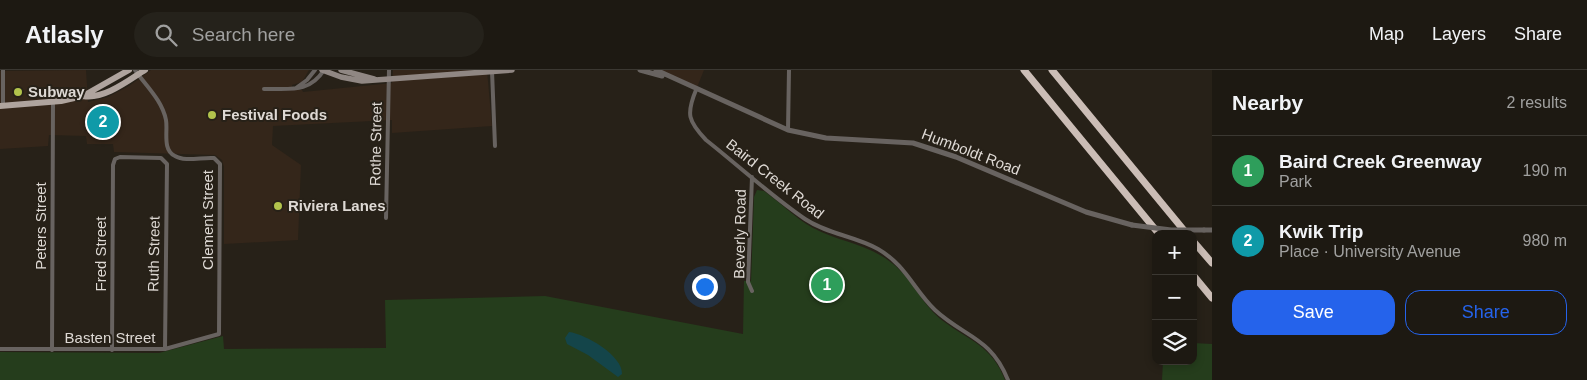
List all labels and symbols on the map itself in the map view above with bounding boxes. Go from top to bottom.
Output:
place label: Subway [28,83,85,100]
marker: Subway [12,86,24,98]
street label: Rothe Street [366,101,385,186]
pin: 2 [87,103,119,141]
place label: Festival Foods [222,106,327,123]
marker: Festival Foods [206,109,218,121]
street label: Humboldt Road [919,125,1023,178]
street label: Baird Creek Road [723,135,828,222]
street label: Clement Street [199,169,216,270]
street label: Peters Street [32,181,49,270]
street label: Beverly Road [730,189,749,279]
place label: Riviera Lanes [288,197,386,214]
marker: Riviera Lanes [272,200,284,212]
street label: Ruth Street [144,215,163,292]
street label: Fred Street [92,216,109,292]
pin: 1 [811,266,843,304]
your location [692,274,718,300]
street label: Basten Street [65,329,156,346]

